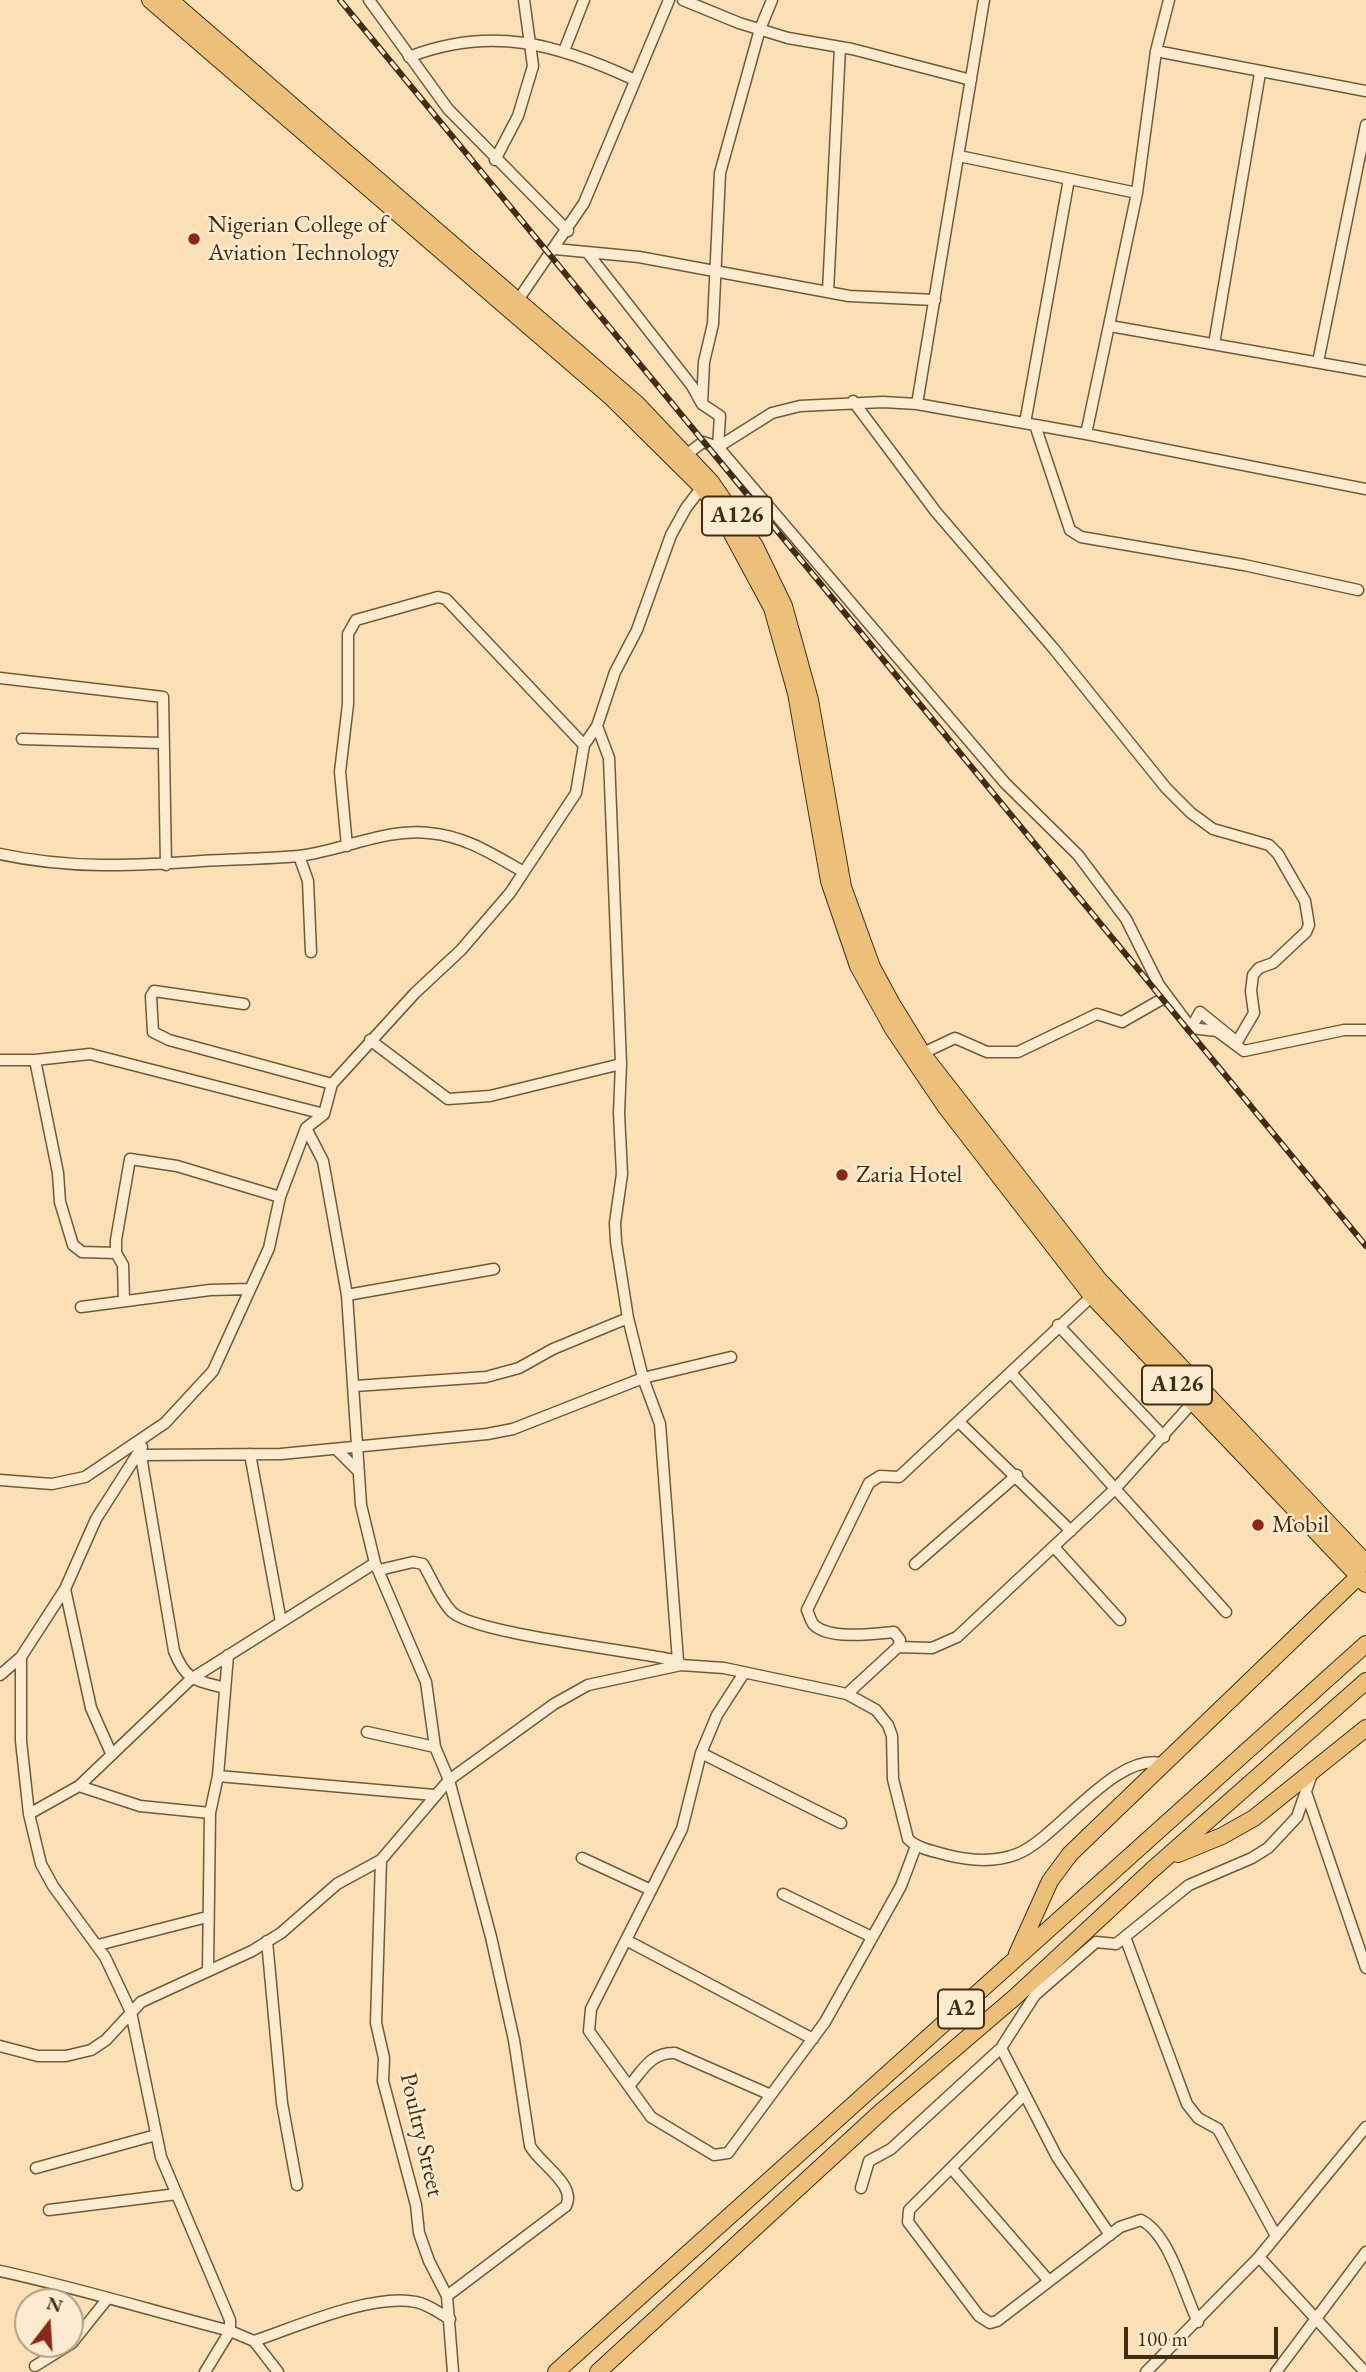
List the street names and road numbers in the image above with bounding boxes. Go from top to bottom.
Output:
road number: A126 [702,496,772,536]
road number: A126 [1142,1366,1212,1404]
road number: A2 [938,1990,984,2028]
street label: Poultry Street [393,2070,449,2200]

